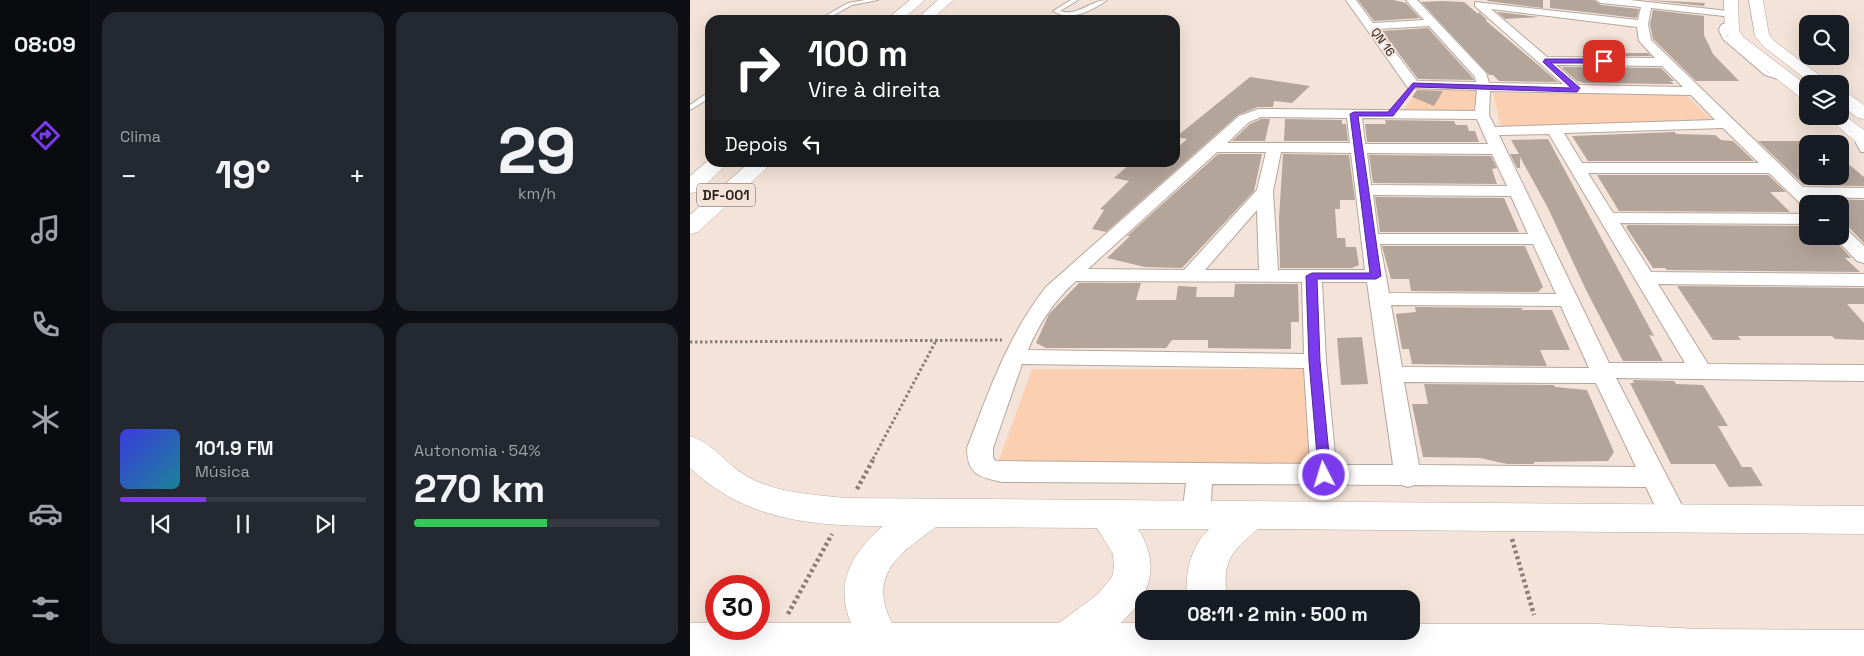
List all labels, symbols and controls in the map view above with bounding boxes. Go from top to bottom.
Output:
map controls [1799,15,1849,245]
button: search [1799,15,1849,65]
street label: QN 16 [1367,25,1399,59]
text: 08:09 [14,30,76,58]
text: 100 m [808,32,908,76]
icon: right [725,35,790,100]
pin [1583,40,1625,82]
icon: arrive [1590,47,1618,75]
text: Vire à direita [808,75,940,103]
button: layers [1799,75,1849,125]
text: 29 [498,109,576,192]
icon: directions [28,118,63,153]
text: Clima [120,126,161,147]
icon: left [798,130,826,158]
text: Depois [725,132,788,157]
button: + [1799,135,1849,185]
text: 19° [215,151,271,199]
text: − [120,158,137,194]
text: + [349,158,366,194]
text: km/h [518,183,556,204]
road number: DF-001 [697,184,755,206]
button: − [1799,195,1849,245]
icon: music [28,212,63,247]
icon: phone [28,307,63,342]
icon: climate [28,402,63,437]
text: 101.9 FM [195,436,274,461]
text: Autonomia · 54% [414,440,541,461]
position arrow [1297,448,1349,500]
text: Música [195,461,250,482]
text: 270 km [414,465,545,513]
icon: car [28,496,63,531]
icon: previous [147,510,175,538]
icon: pause [229,510,257,538]
icon: next [311,510,339,538]
speed limit sign: 30 [705,575,770,640]
icon: filters [28,591,63,626]
text: 08:11 · 2 min · 500 m [1187,602,1368,627]

